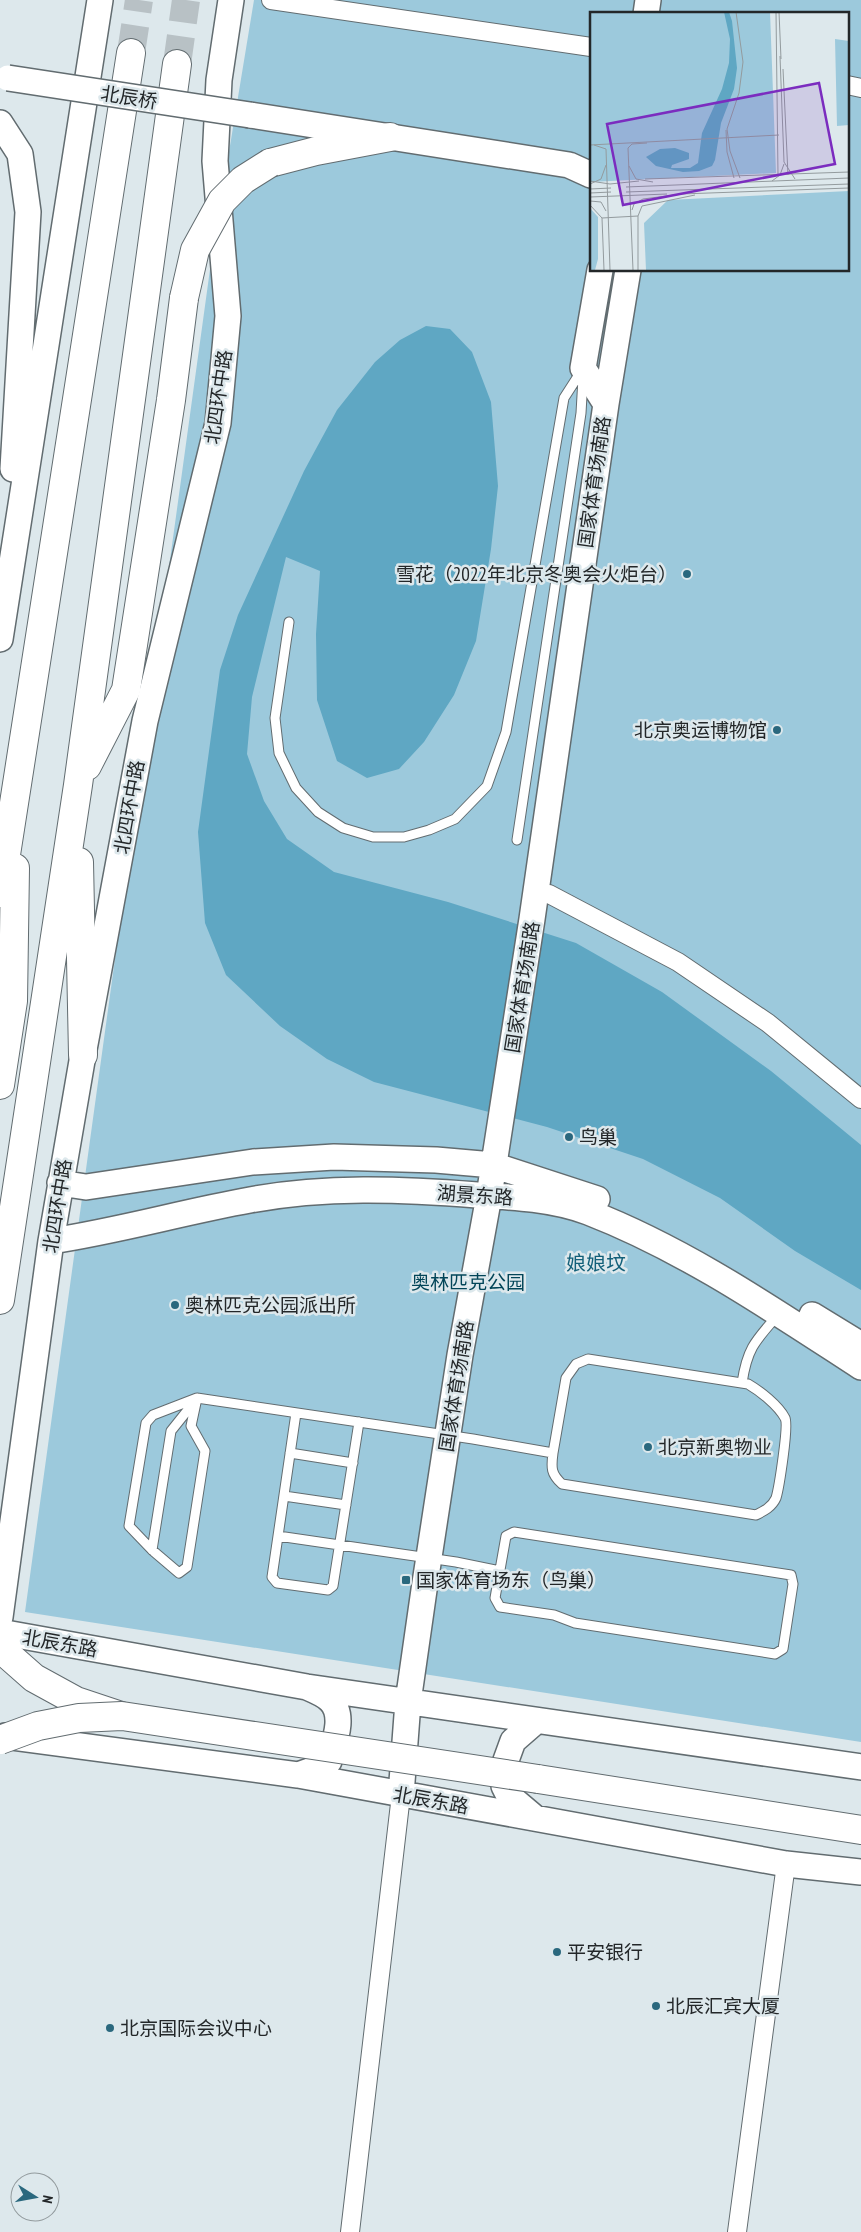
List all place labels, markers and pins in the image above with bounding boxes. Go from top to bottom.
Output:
place label: 雪花（2022年北京冬奥会火炬台） [396,562,677,586]
marker: 雪花（2022年北京冬奥会火炬台） [681,568,693,580]
place label: 北京奥运博物馆 [634,718,767,742]
marker: 北京奥运博物馆 [771,724,783,736]
place label: 鸟巢 [579,1125,617,1149]
marker: 鸟巢 [563,1131,575,1143]
place label: 奥林匹克公园派出所 [185,1293,356,1317]
marker: 奥林匹克公园派出所 [169,1299,181,1311]
place label: 北京新奥物业 [658,1435,772,1459]
marker: 北京新奥物业 [642,1441,654,1453]
place label: 国家体育场东（鸟巢） [416,1568,606,1592]
marker: 国家体育场东（鸟巢） [400,1574,412,1586]
place label: 平安银行 [567,1940,643,1964]
marker: 平安银行 [551,1946,563,1958]
place label: 北辰汇宾大厦 [666,1994,780,2018]
marker: 北辰汇宾大厦 [650,2000,662,2012]
place label: 北京国际会议中心 [120,2016,272,2040]
marker: 北京国际会议中心 [104,2022,116,2034]

